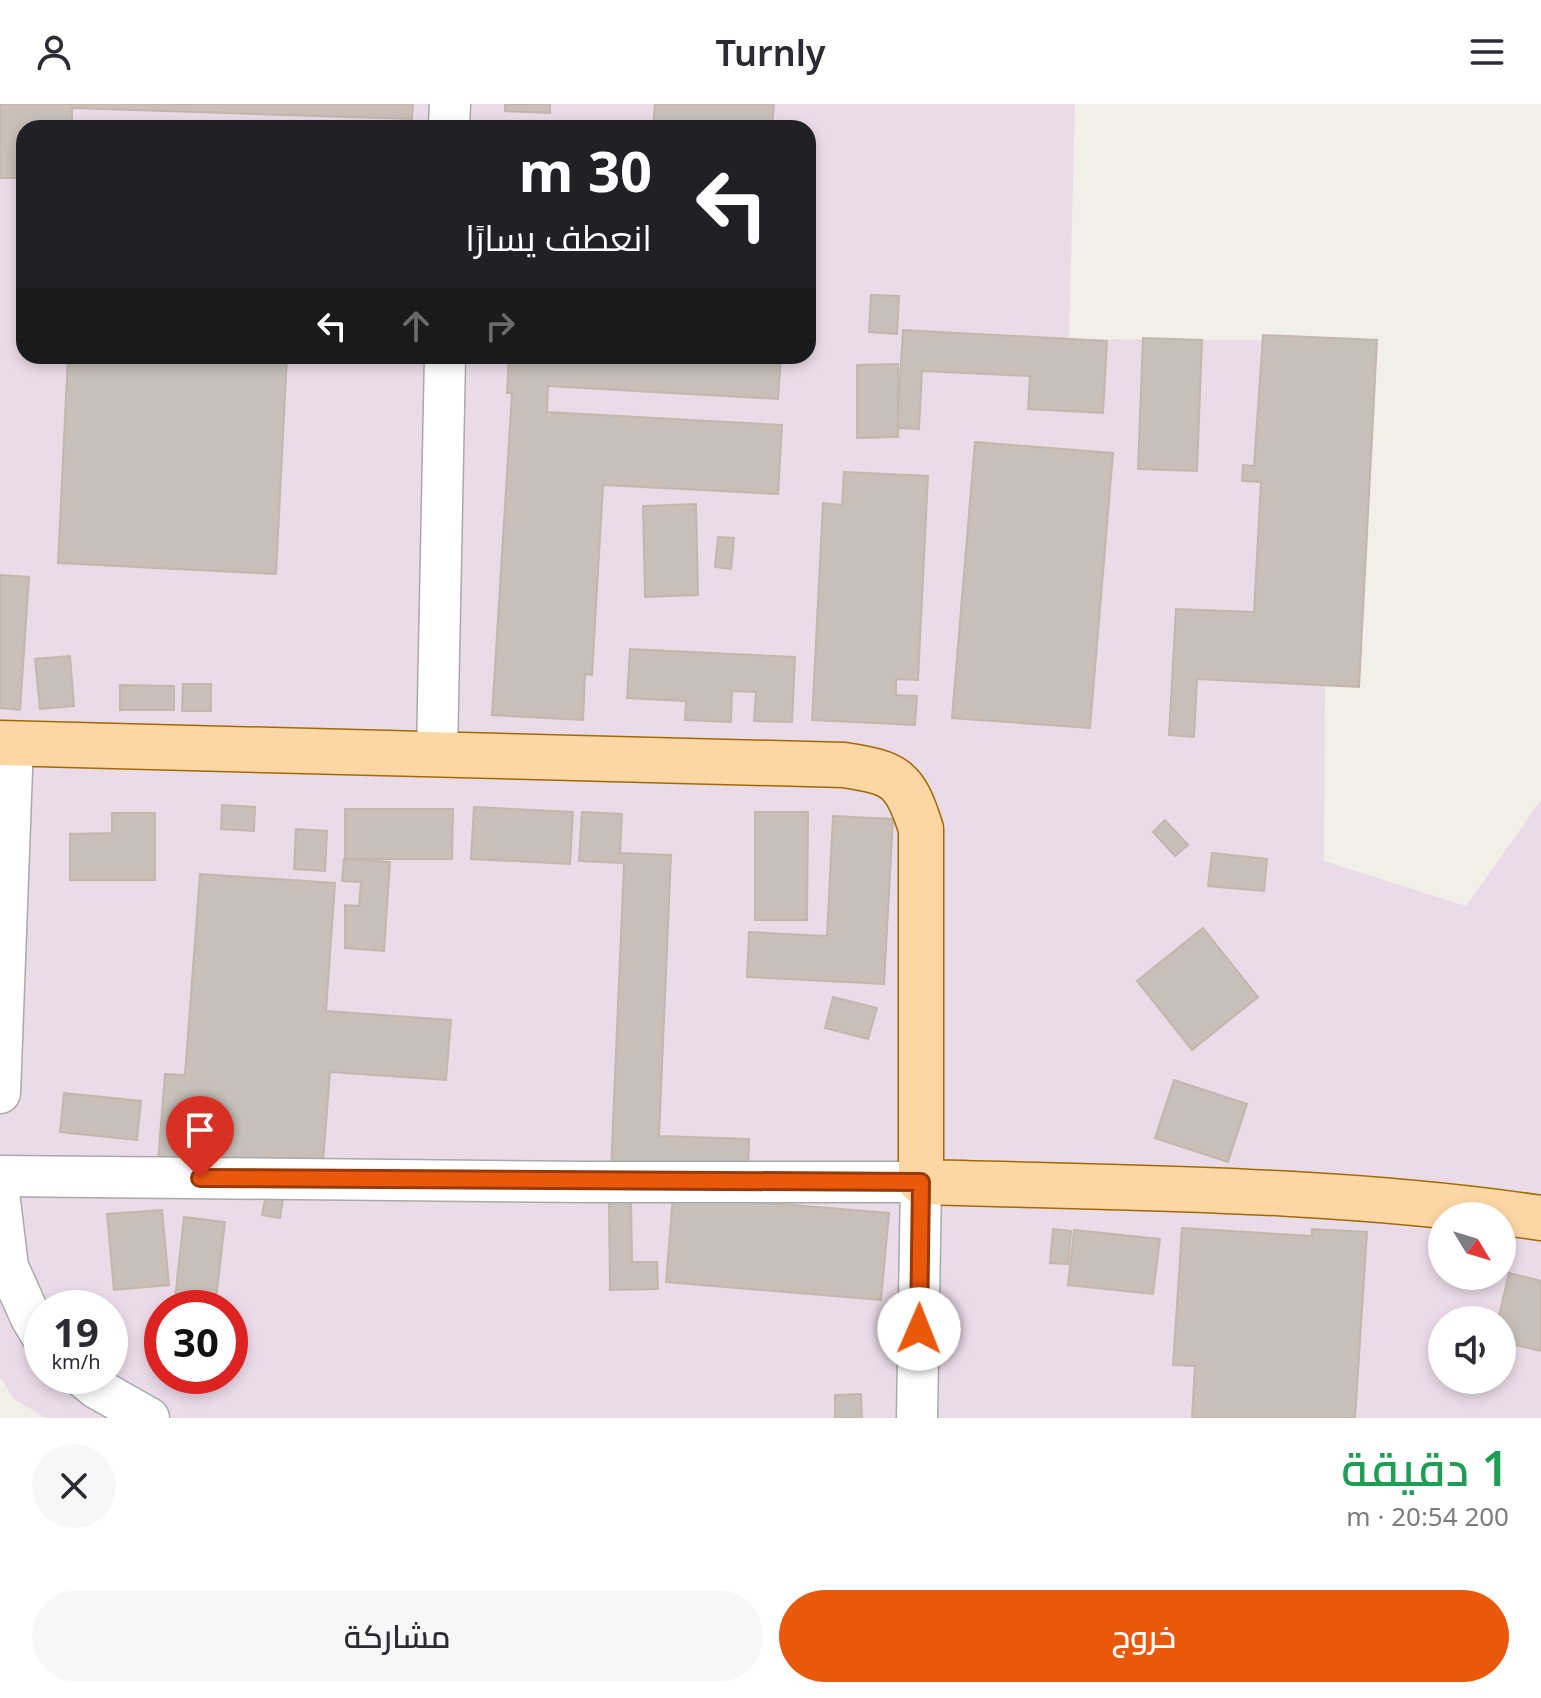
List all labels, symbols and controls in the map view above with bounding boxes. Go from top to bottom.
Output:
text: Turnly [715,28,826,77]
icon: person [32,30,76,74]
icon: menu [1465,30,1509,74]
text: 30 m [519,132,652,208]
icon: left [680,152,784,256]
text: انعطف يسارًا [465,213,652,262]
icon: left [310,304,354,348]
icon: ahead [394,304,438,348]
icon: right [478,304,522,348]
pin [166,1096,234,1178]
icon: arrive [178,1108,222,1152]
north arrow [1428,1202,1516,1290]
map controls [1428,1202,1516,1394]
position arrow [877,1287,961,1371]
speed limit sign: 30 [144,1290,248,1394]
text: 19 [53,1304,99,1359]
button: sound [1428,1306,1516,1394]
text: km/h [51,1348,101,1375]
text: 1 دقيقة [1341,1435,1509,1500]
button: close [32,1444,116,1528]
text: 200 m · 20:54 [1346,1498,1509,1534]
button: مشاركة [32,1590,763,1682]
button: خروج [779,1590,1509,1682]

